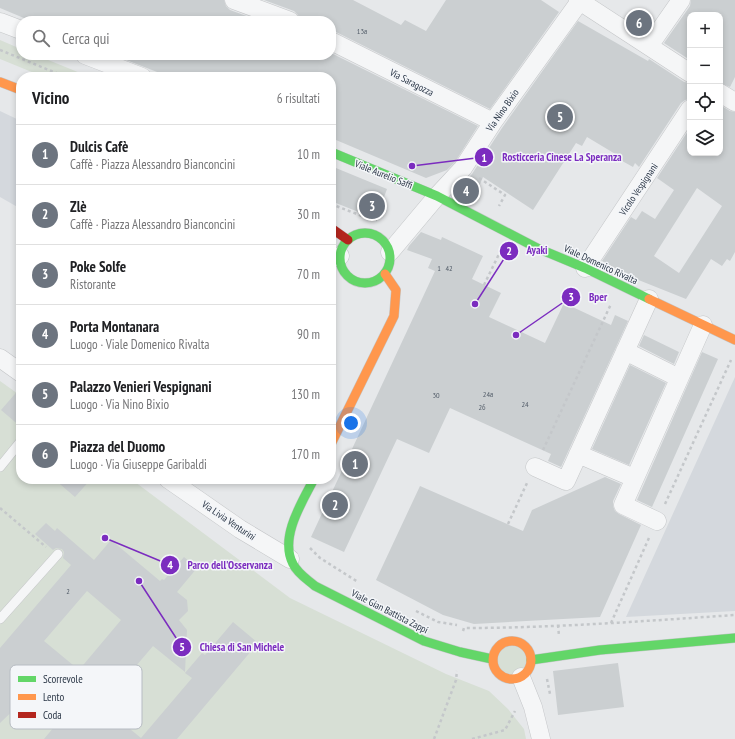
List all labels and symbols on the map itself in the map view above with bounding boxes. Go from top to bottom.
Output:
pin: 6 [626,8,652,38]
house number: 13a [357,26,367,36]
street label: Via Saragozza [387,65,436,99]
street label: Via Nino Bixio [483,87,522,135]
pin: 5 [547,102,573,132]
callout: Rosticceria Cinese La Speranza [474,146,629,169]
text: 1 [481,150,487,165]
text: Rosticceria Cinese La Speranza [502,150,622,164]
street label: Viale Aurelio Saffi [352,157,415,192]
street label: Vicolo Vespignani [616,161,661,219]
pin: 4 [453,176,479,206]
pin: 3 [359,191,385,221]
callout: Ayaki [499,239,556,262]
street label: Viale Domenico Rivalta [561,241,640,287]
text: 2 [506,243,512,258]
text: Ayaki [526,243,548,257]
house number: 1 [437,263,441,273]
house number: 42 [445,263,453,273]
callout: Bper [561,285,615,308]
text: 3 [568,289,574,304]
text: Bper [589,290,608,304]
house number: 24a [483,389,493,399]
house number: 30 [432,390,440,400]
house number: 24 [521,399,529,409]
house number: 26 [478,402,486,412]
your location [341,413,361,433]
pin: 1 [342,449,368,479]
pin: 2 [322,490,348,520]
street label: Via Livia Venturini [198,497,258,543]
callout: Parco dell'Osservanza [160,554,280,577]
text: 4 [167,557,173,572]
text: Parco dell'Osservanza [188,558,273,572]
house number: 2 [66,586,70,596]
street label: Viale Gian Battista Zappi [348,586,430,636]
callout: Chiesa di San Michele [172,636,293,659]
text: 5 [179,639,185,654]
text: Chiesa di San Michele [200,640,285,654]
legend [10,665,142,729]
text: Scorrevole [43,672,83,686]
text: Lento [43,690,64,704]
text: Coda [43,708,62,722]

